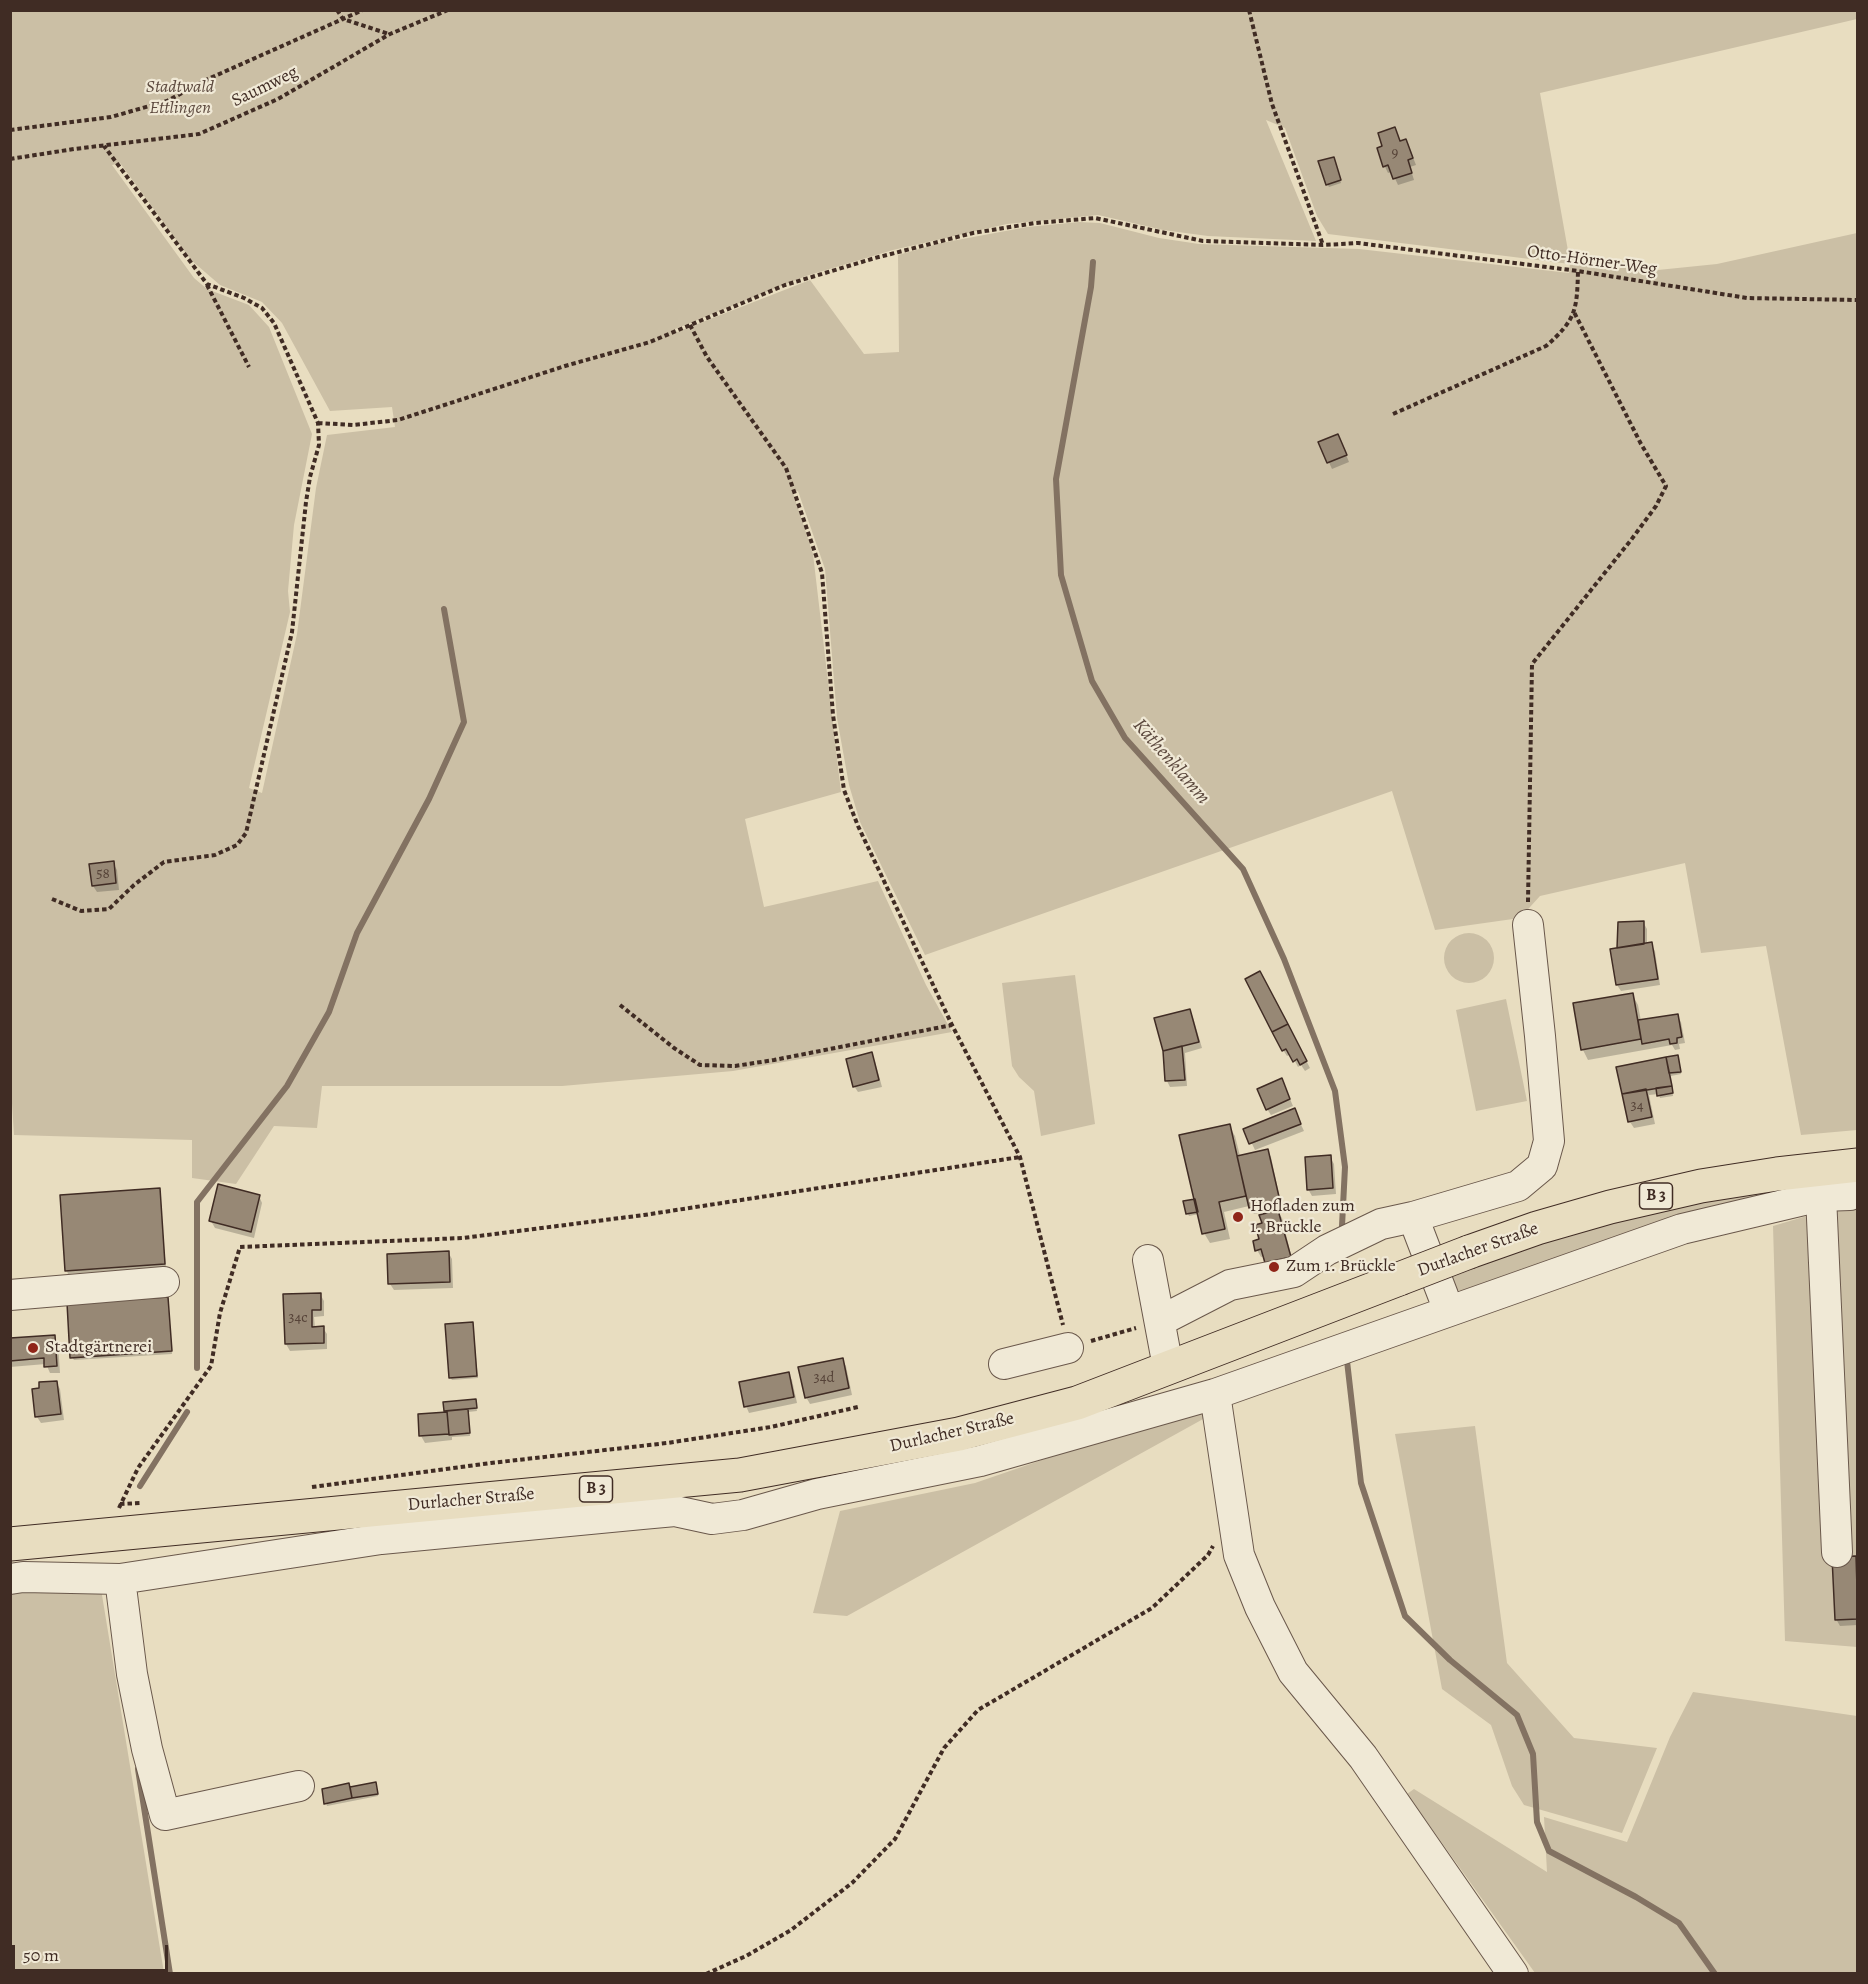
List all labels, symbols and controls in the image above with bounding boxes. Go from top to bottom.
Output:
street label: Saumweg [228,62,302,112]
park label: Stadtwald Ettlingen [146,77,214,119]
house number: 9 [1392,144,1398,162]
street label: Otto-Hörner-Weg [1526,241,1658,281]
water label: Käthenklamm [1127,714,1215,810]
house number: 58 [96,865,110,883]
house number: 34 [1630,1097,1644,1115]
road number: B 3 [1640,1183,1672,1209]
place label: Hofladen zum 1. Brückle [1250,1196,1355,1238]
marker: Hofladen zum 1. Brückle [1231,1210,1245,1224]
street label: Durlacher Straße [1415,1218,1541,1282]
place label: Zum 1. Brückle [1286,1256,1396,1278]
marker: Zum 1. Brückle [1267,1260,1281,1274]
house number: 34c [288,1309,308,1327]
place label: Stadtgärtnerei [45,1337,152,1359]
marker: Stadtgärtnerei [26,1341,40,1355]
house number: 34d [813,1369,835,1387]
street label: Durlacher Straße [888,1408,1016,1458]
road number: B 3 [580,1476,612,1502]
street label: Durlacher Straße [407,1484,535,1516]
scale bar [15,1933,171,1971]
text: 50 m [23,1943,59,1967]

